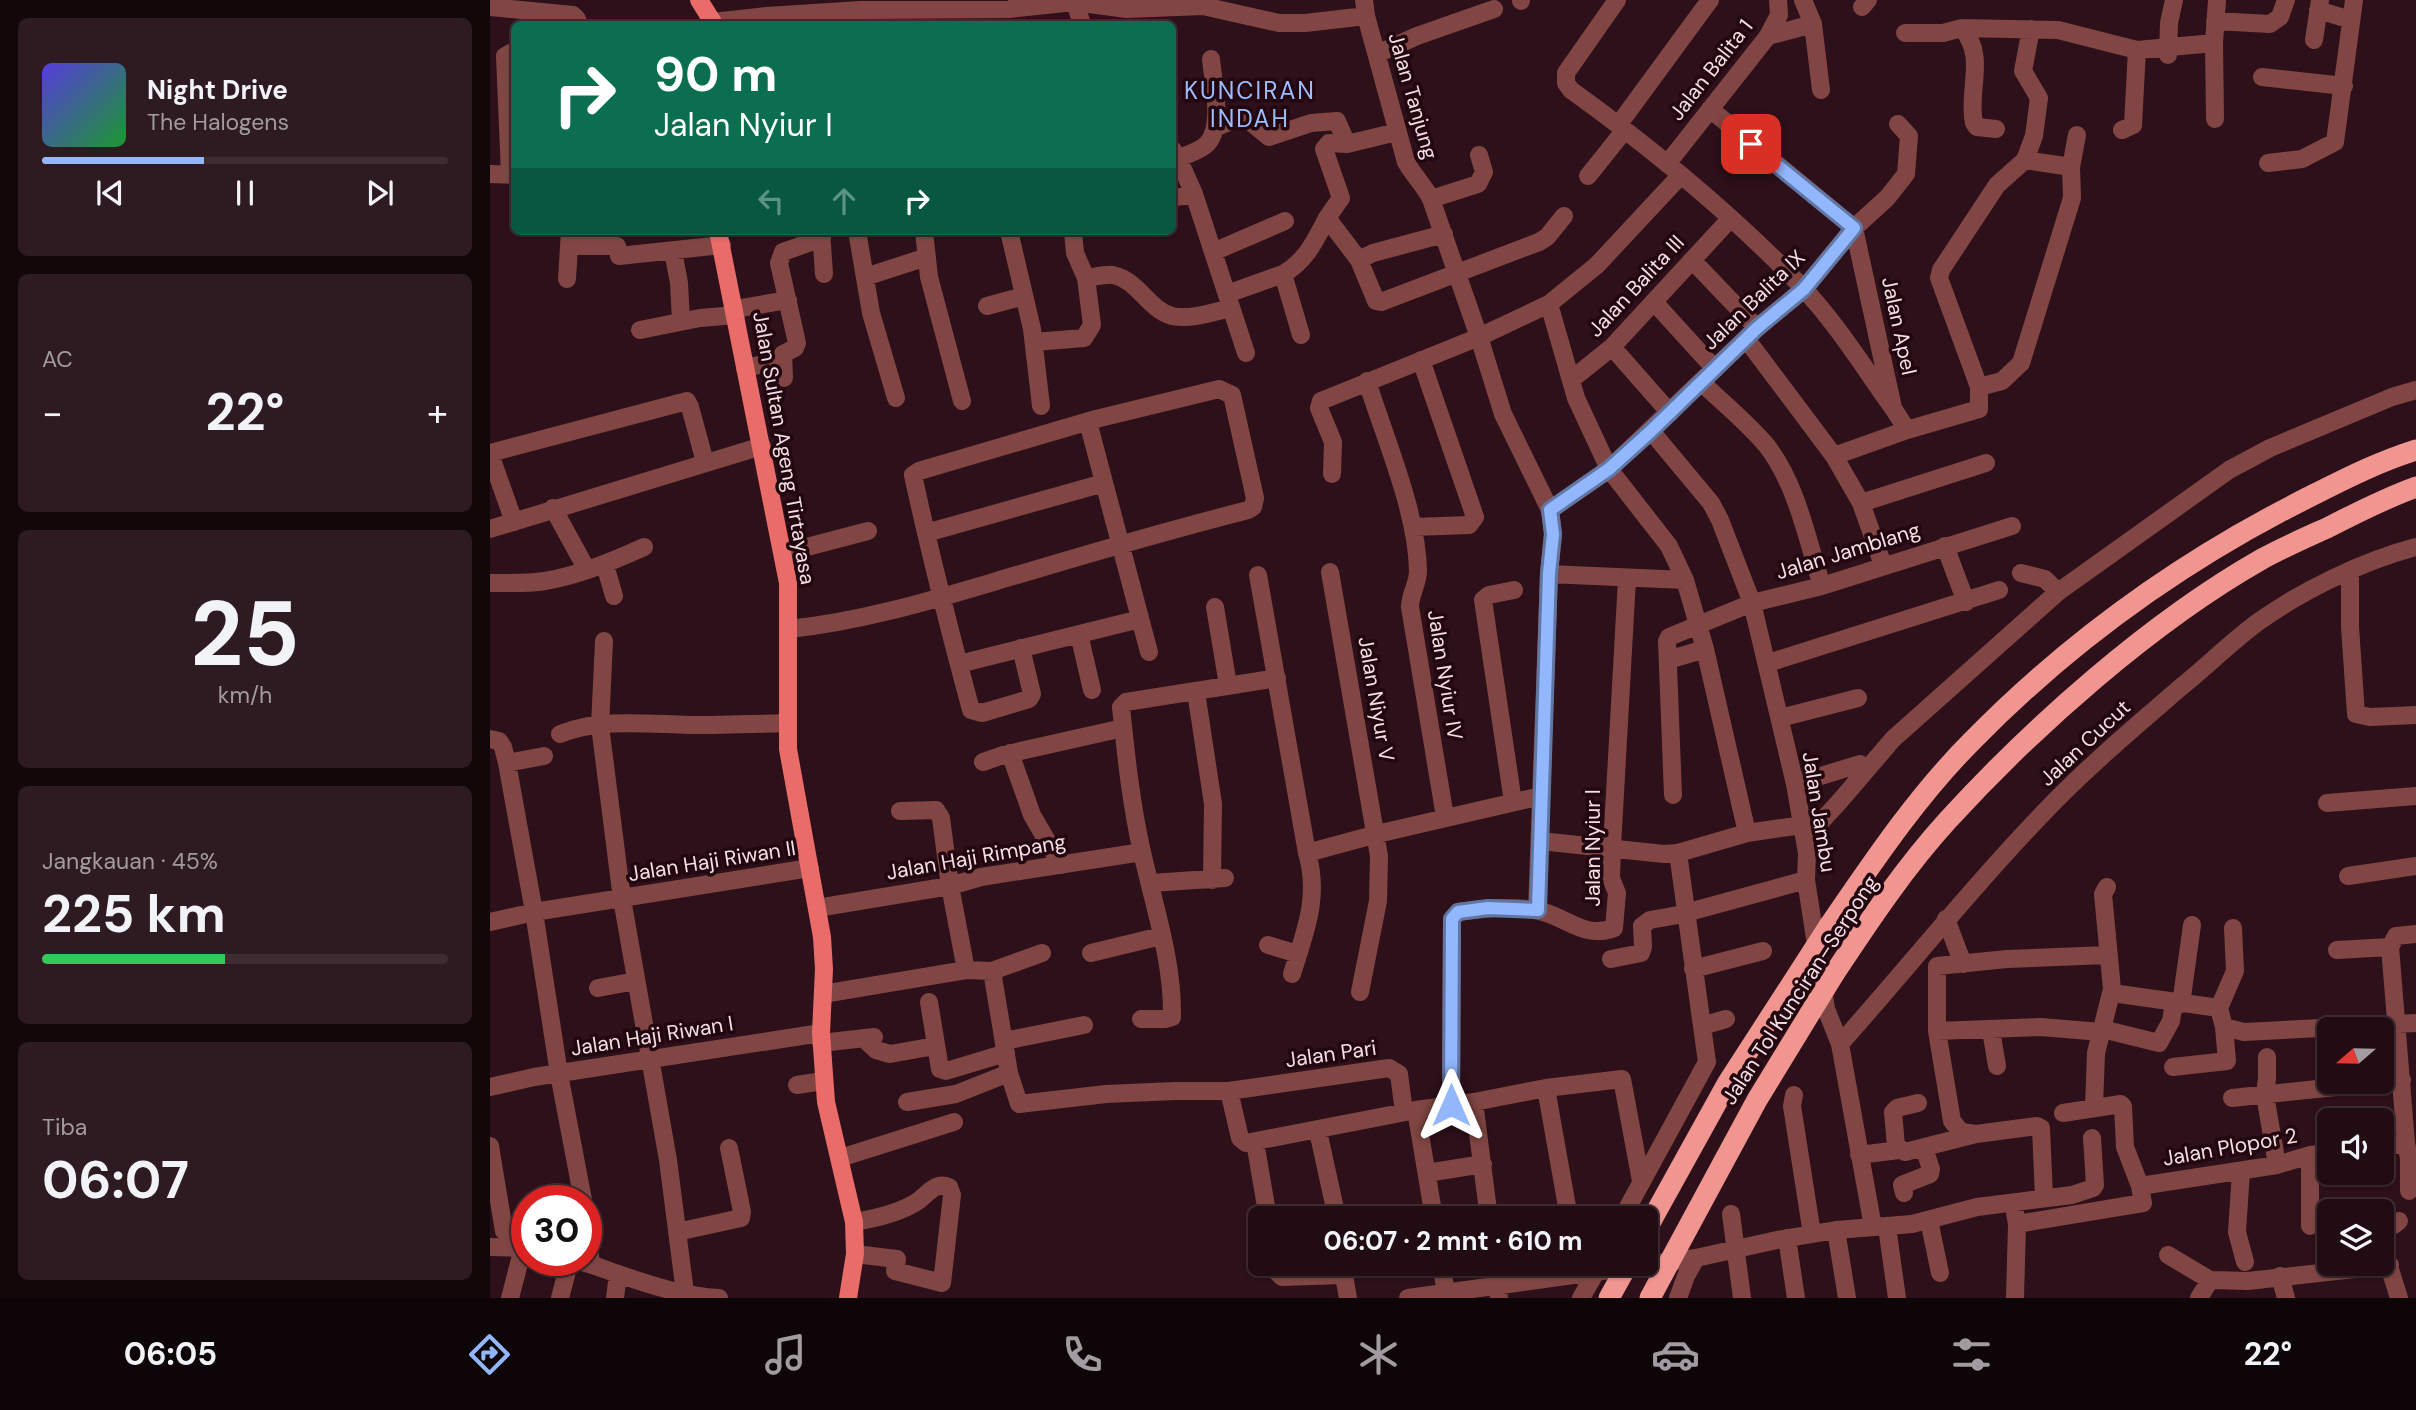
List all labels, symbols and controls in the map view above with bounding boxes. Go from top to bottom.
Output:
street label: Jalan Balita 1 [1663,14,1759,126]
street label: Jalan Tanjung [1382,30,1444,163]
text: 90 m [654,42,777,106]
icon: right [539,49,630,140]
text: Night Drive [147,73,288,107]
district label: KUNCIRAN INDAH [1184,75,1316,134]
text: Jalan Nyiur I [654,104,833,146]
text: The Halogens [147,107,289,137]
pin [1721,114,1781,174]
icon: arrive [1732,125,1770,163]
icon: previous [91,174,129,212]
icon: pause [226,174,264,212]
icon: next [361,174,399,212]
icon: left [752,182,790,220]
icon: ahead [825,182,863,220]
icon: right [898,182,936,220]
street label: Jalan Balita III [1582,229,1690,343]
street label: Jalan Balita IX [1697,244,1811,356]
street label: Jalan Apel [1875,274,1923,378]
street label: Jalan Sultan Ageng Tirtayasa [746,309,822,587]
text: AC [42,344,73,374]
text: 22° [206,378,284,446]
text: − [42,388,63,438]
text: + [427,388,448,438]
street label: Jalan Jamblang [1772,516,1924,586]
text: 25 [190,575,300,693]
street label: Jalan Nyiur IV [1421,608,1469,742]
street label: Jalan Niyur V [1351,634,1401,764]
text: km/h [218,680,272,710]
street label: Jalan Cucut [2033,694,2137,792]
street label: Jalan Jambu [1796,750,1842,874]
street label: Jalan Nyiur I [1579,789,1607,907]
street label: Jalan Haji Rimpang [884,827,1068,887]
street label: Jalan Haji Riwan II [626,834,798,888]
text: Jangkauan · 45% [42,846,218,876]
street label: Jalan Tol Kunciran–Serpong [1715,870,1885,1110]
text: 225 km [42,880,226,948]
street label: Jalan Haji Riwan I [569,1009,735,1063]
north arrow [2317,1017,2394,1094]
map controls [2317,1017,2394,1276]
street label: Jalan Pari [1284,1034,1378,1074]
position arrow [1414,1068,1488,1142]
button: sound [2317,1108,2394,1185]
text: Tiba [42,1112,87,1142]
street label: Jalan Plopor 2 [2161,1121,2299,1173]
text: 06:07 [42,1146,189,1214]
speed limit sign: 30 [511,1185,602,1276]
button: layers [2317,1199,2394,1276]
text: 06:07 · 2 mnt · 610 m [1324,1224,1582,1258]
icon: directions [465,1330,514,1379]
icon: music [761,1330,810,1379]
icon: phone [1058,1330,1107,1379]
icon: climate [1354,1330,1403,1379]
icon: car [1651,1330,1700,1379]
icon: filters [1947,1330,1996,1379]
text: 06:05 [124,1333,217,1375]
text: 22° [2244,1333,2292,1375]

